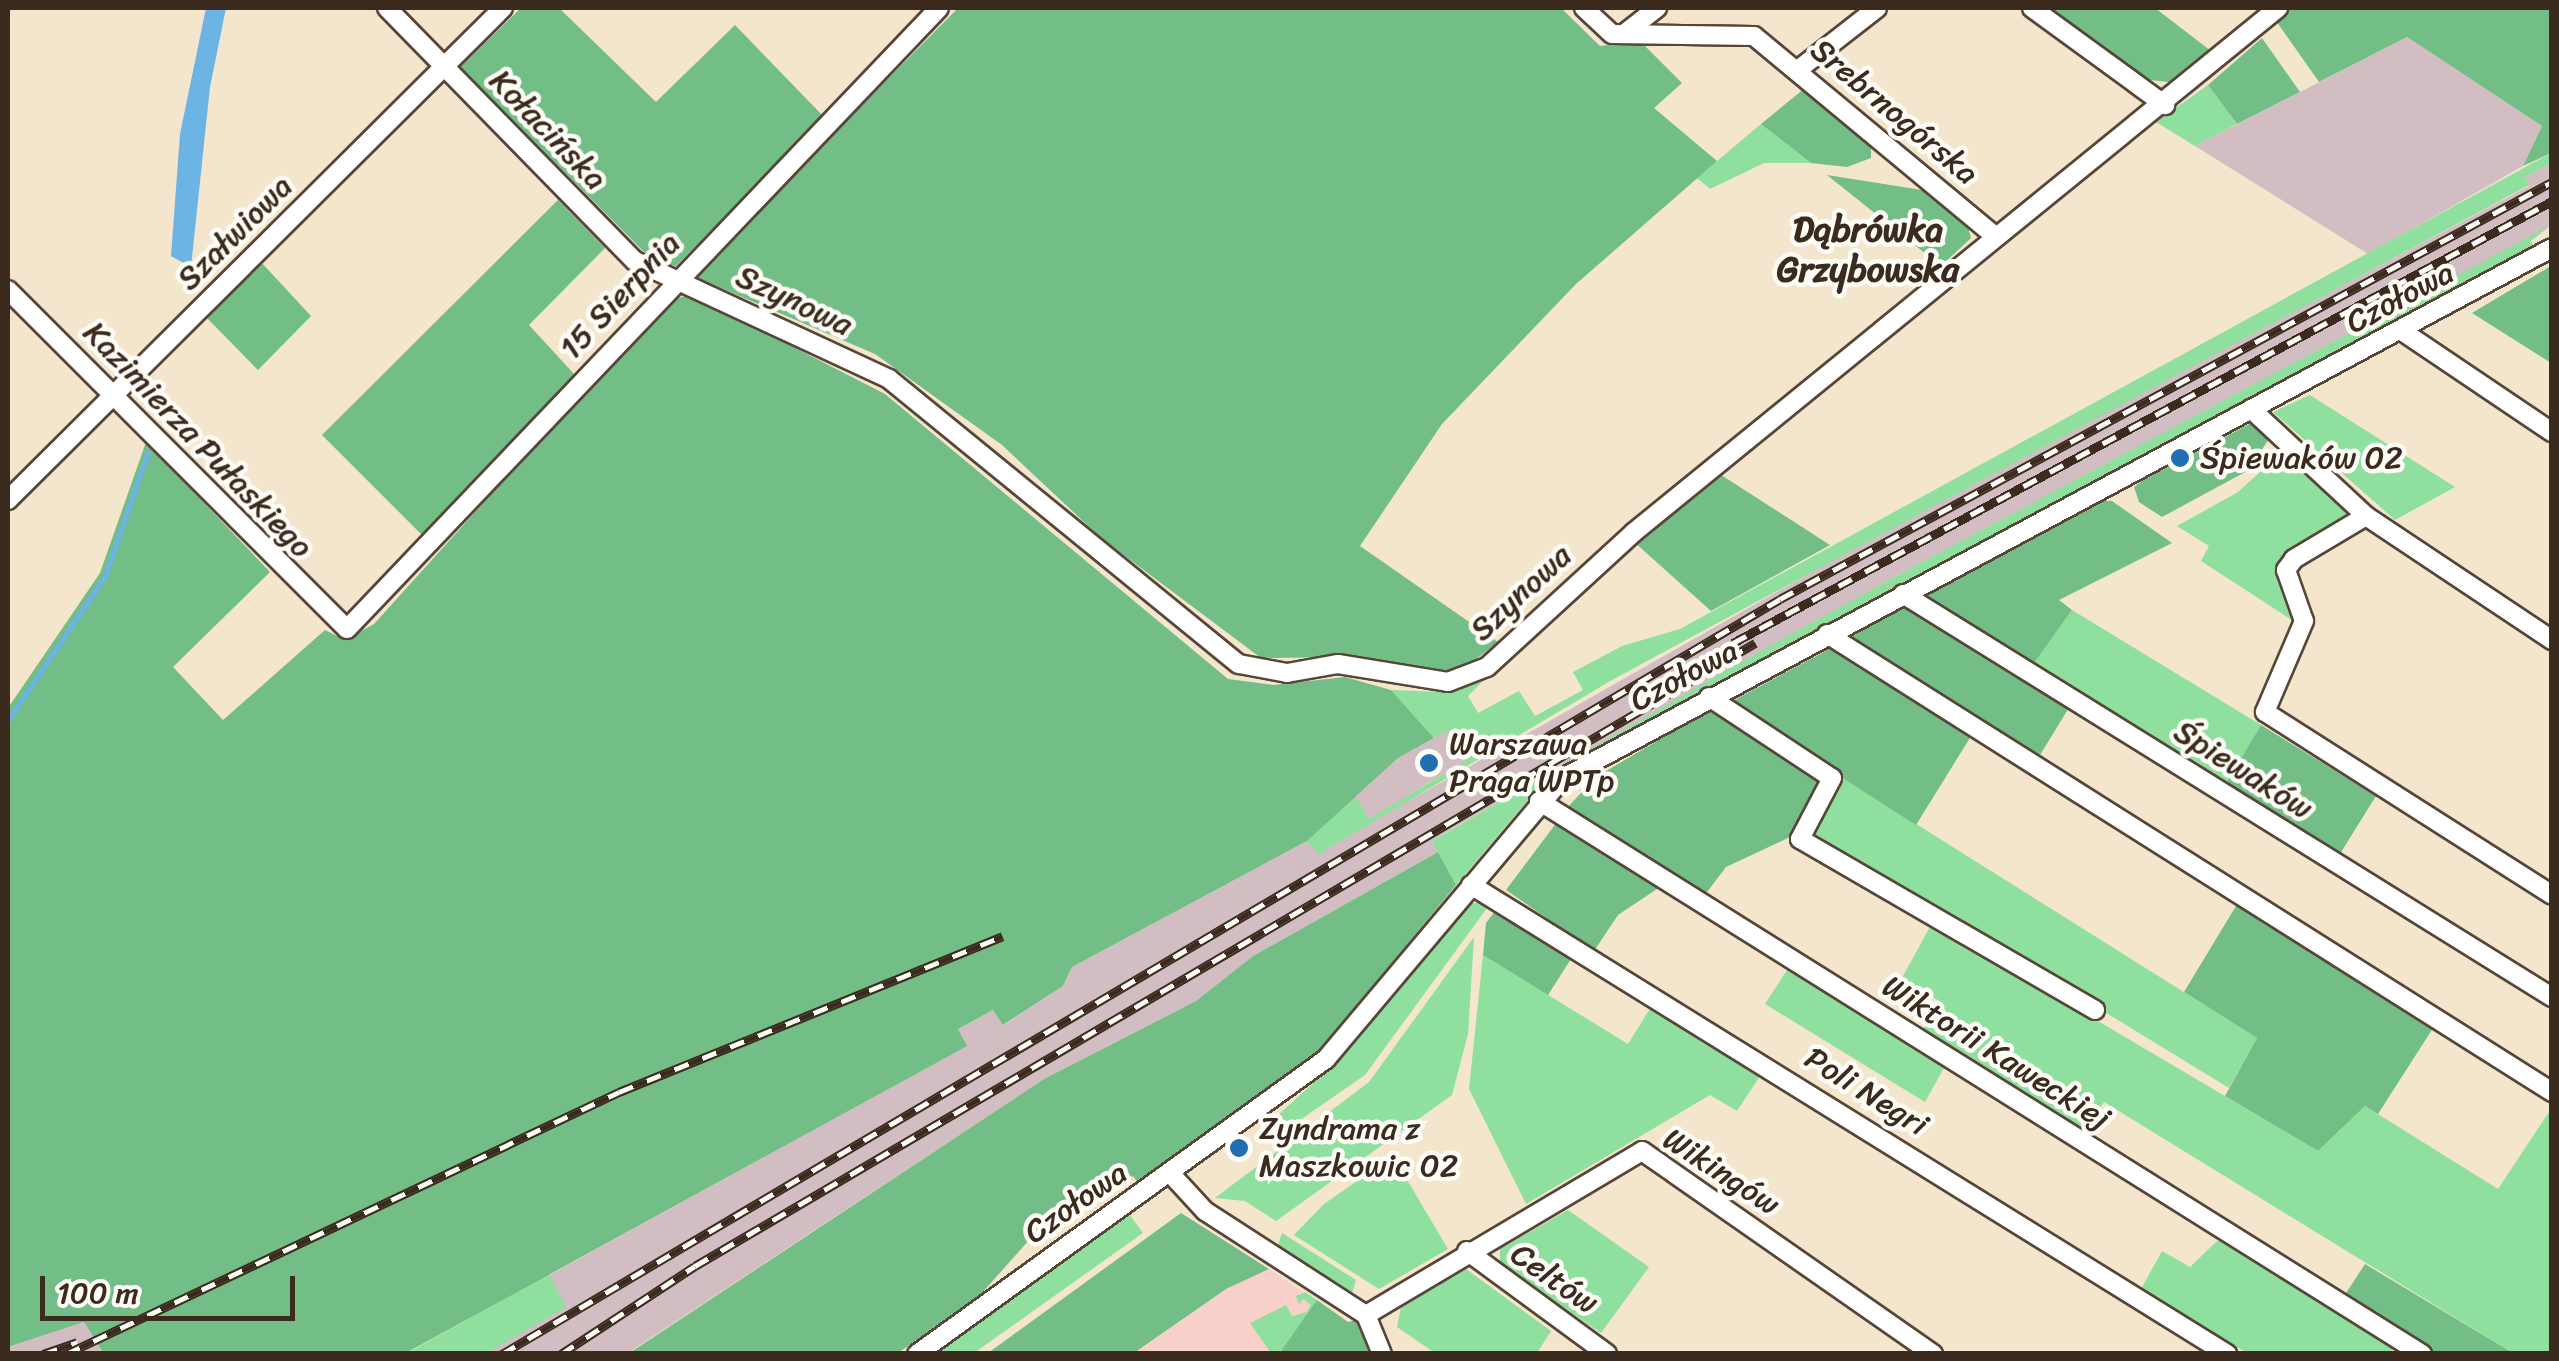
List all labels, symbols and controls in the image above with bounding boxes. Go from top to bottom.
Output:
street label: Srebrnogórska [1802,31,1986,193]
street label: Kołacińska [481,62,615,198]
street label: Szałwiowa [170,168,300,298]
district label: Dąbrówka Grzybowska [1777,208,1959,290]
street label: 15 Sierpnia [552,225,688,367]
street label: Czołowa [2340,254,2460,342]
street label: Szynowa [730,257,858,345]
street label: Kazimierza Pułaskiego [75,314,321,566]
place label: Śpiewaków 02 [2200,439,2403,477]
marker: Śpiewaków 02 [2169,447,2191,469]
street label: Szynowa [1463,537,1579,649]
street label: Czołowa [1624,632,1744,720]
street label: Śpiewaków [2167,712,2319,828]
place label: Warszawa Praga WPTp [1449,726,1612,801]
marker: Warszawa Praga WPTp [1418,752,1440,774]
street label: Wiktorii Kaweckiej [1874,967,2118,1139]
street label: Poli Negri [1797,1039,1935,1145]
place label: Zyndrama z Maszkowic 02 [1259,1111,1458,1186]
street label: Wikingów [1656,1120,1786,1224]
marker: Zyndrama z Maszkowic 02 [1228,1137,1250,1159]
street label: Czołowa [1017,1154,1135,1252]
street label: Celtów [1503,1235,1605,1323]
scale bar [45,1256,300,1318]
text: 100 m [57,1266,139,1320]

